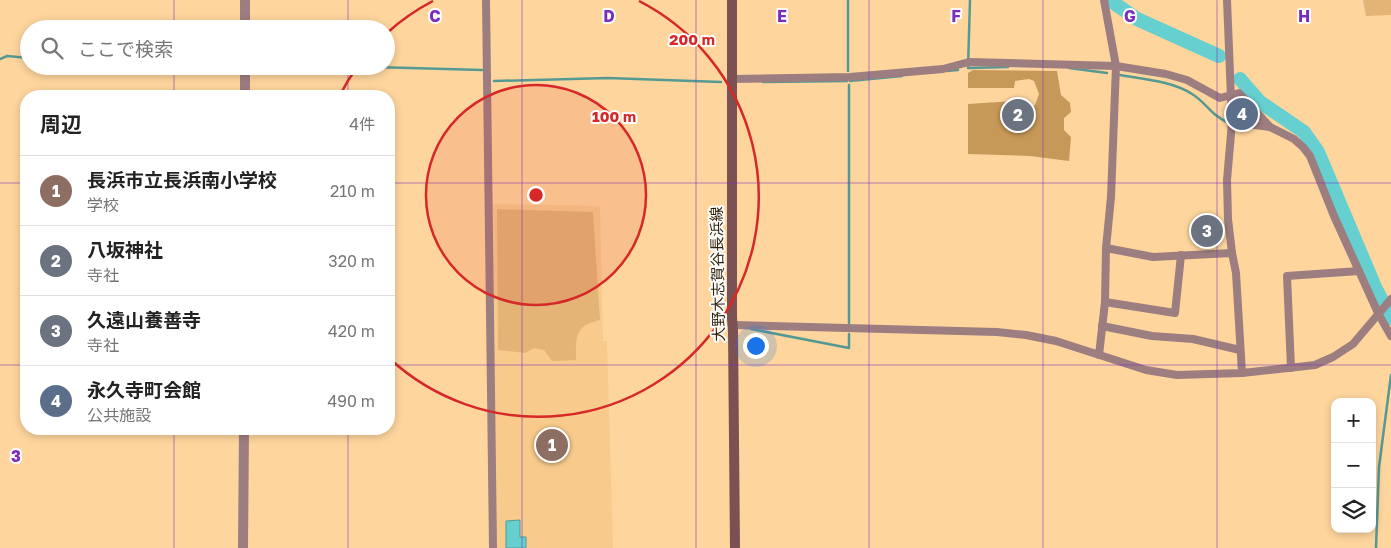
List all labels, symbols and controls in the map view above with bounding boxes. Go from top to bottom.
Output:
text: C [429,6,441,26]
text: D [603,6,615,26]
text: E [777,6,787,26]
text: F [951,6,961,26]
text: G [1124,6,1136,26]
text: H [1298,6,1310,26]
search box [20,20,395,75]
text: 200 m [669,30,715,48]
icon: search [38,34,66,62]
text: ここで検索 [78,37,173,60]
pin: 4 [1226,95,1258,133]
pin: 2 [1002,96,1034,134]
text: 100 m [592,107,636,125]
text: 周辺 [40,111,82,137]
text: 4件 [349,114,375,134]
text: 長浜市立長浜南小学校 [87,168,277,191]
text: 1 [52,181,60,201]
text: 210 m [330,181,375,201]
centre of rings [527,186,545,204]
text: 学校 [87,195,119,215]
street label: 大野木志賀谷長浜線 [707,206,727,342]
pin: 3 [1191,212,1223,250]
text: 八坂神社 [87,238,163,261]
text: 2 [51,251,61,271]
text: 320 m [328,251,375,271]
text: 寺社 [87,265,119,285]
text: 久遠山養善寺 [87,308,201,331]
text: 3 [51,321,61,341]
text: 420 m [328,321,375,341]
your location [743,333,769,359]
text: 寺社 [87,335,119,355]
text: 永久寺町会館 [87,378,201,401]
text: 4 [51,391,61,411]
text: 490 m [327,391,375,411]
map controls [1331,398,1376,533]
button: + [1331,398,1376,443]
text: 公共施設 [87,405,151,425]
pin: 1 [536,426,568,464]
button: − [1331,443,1376,488]
text: 3 [11,446,21,466]
button: layers [1331,488,1376,533]

